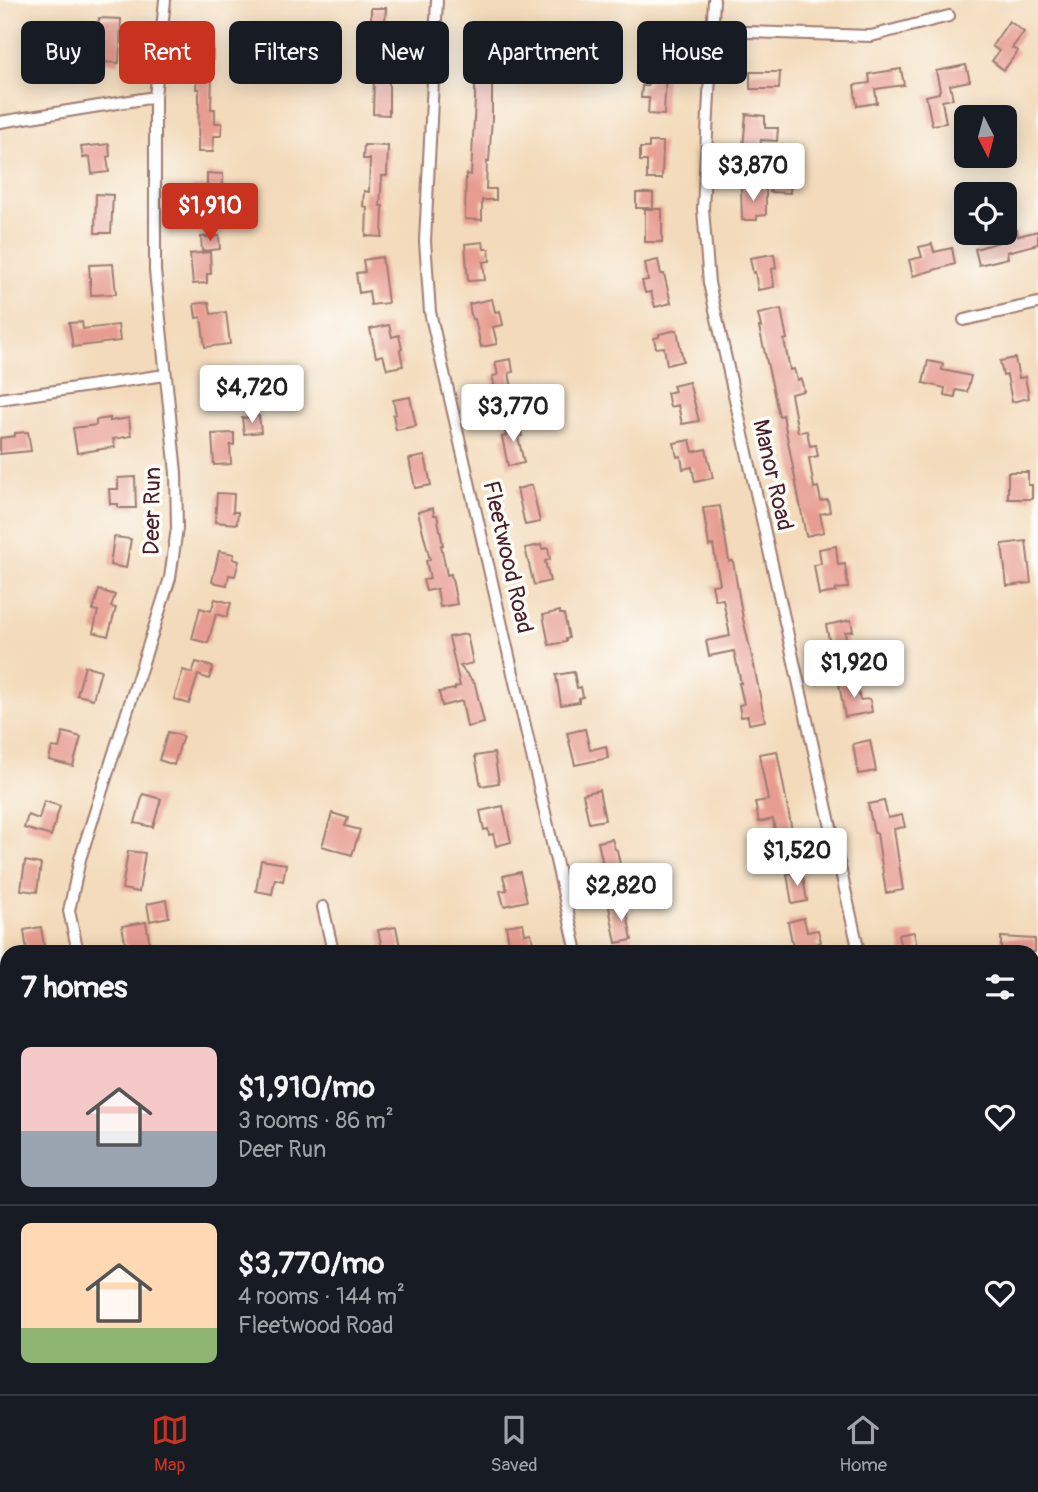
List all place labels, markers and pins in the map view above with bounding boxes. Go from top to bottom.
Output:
pin: $3,870 [696,144,810,203]
pin: $1,910 [153,184,267,243]
pin: $4,720 [195,366,309,425]
pin: $3,770 [456,384,570,444]
pin: $1,920 [797,640,911,700]
pin: $1,520 [740,828,854,888]
pin: $2,820 [564,864,678,923]

